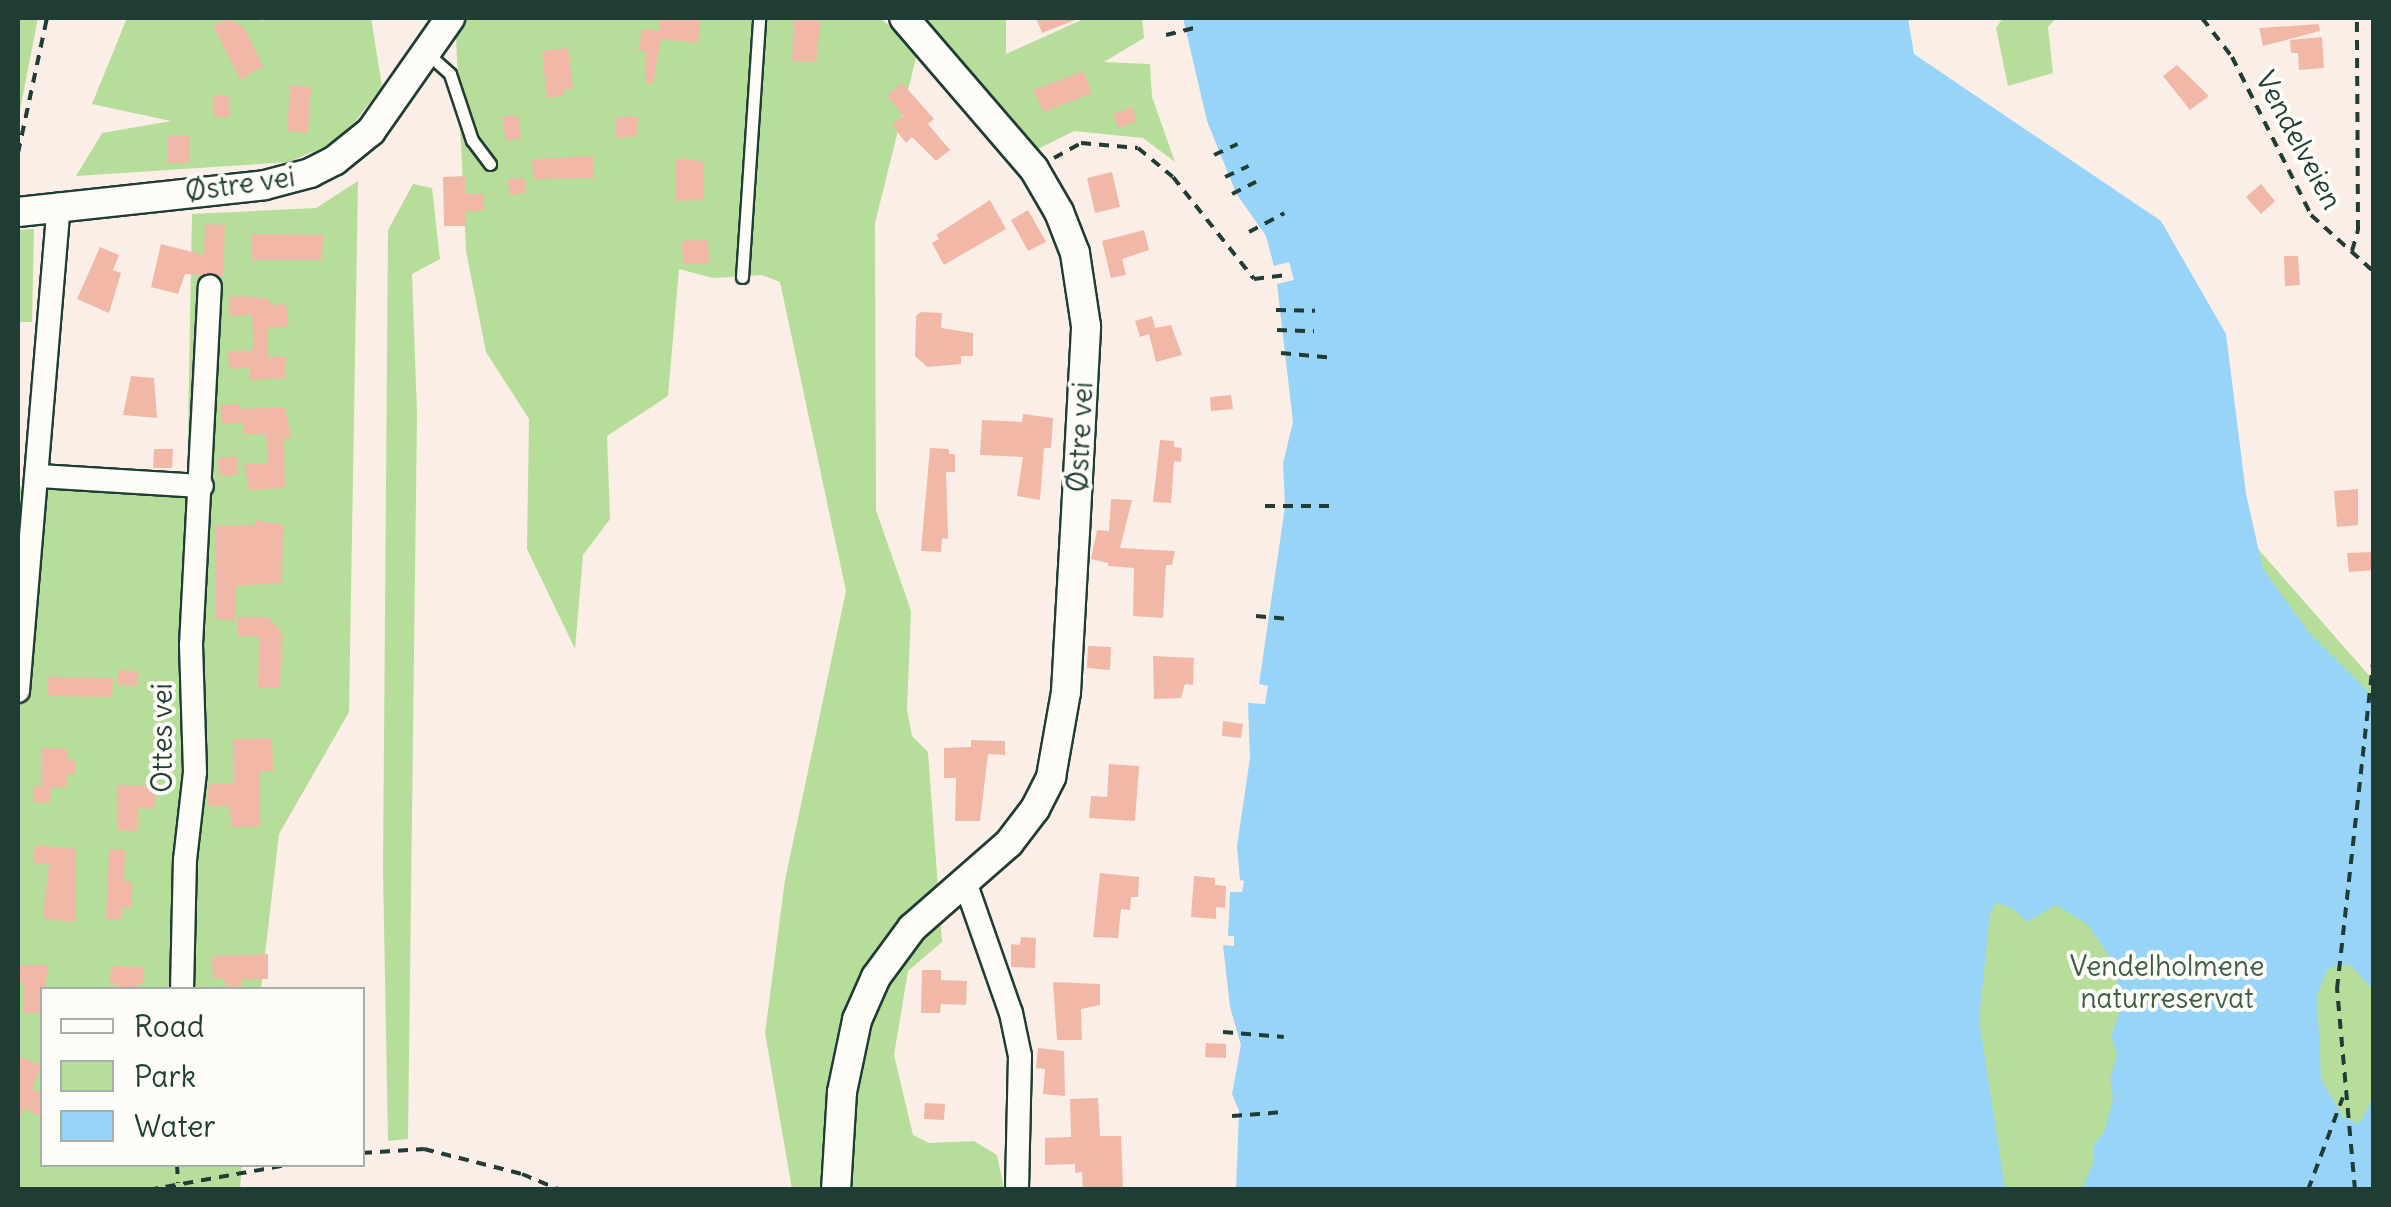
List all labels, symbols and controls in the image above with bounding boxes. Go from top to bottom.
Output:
street label: Vendelveien [2249,65,2349,215]
street label: Østre vei [183,160,297,208]
street label: Østre vei [1060,381,1100,493]
street label: Ottes vei [145,683,179,793]
park label: Vendelholmene naturreservat [2070,949,2264,1015]
legend [40,987,365,1167]
text: Road [134,1007,204,1045]
text: Park [134,1057,196,1095]
text: Water [134,1107,216,1145]

